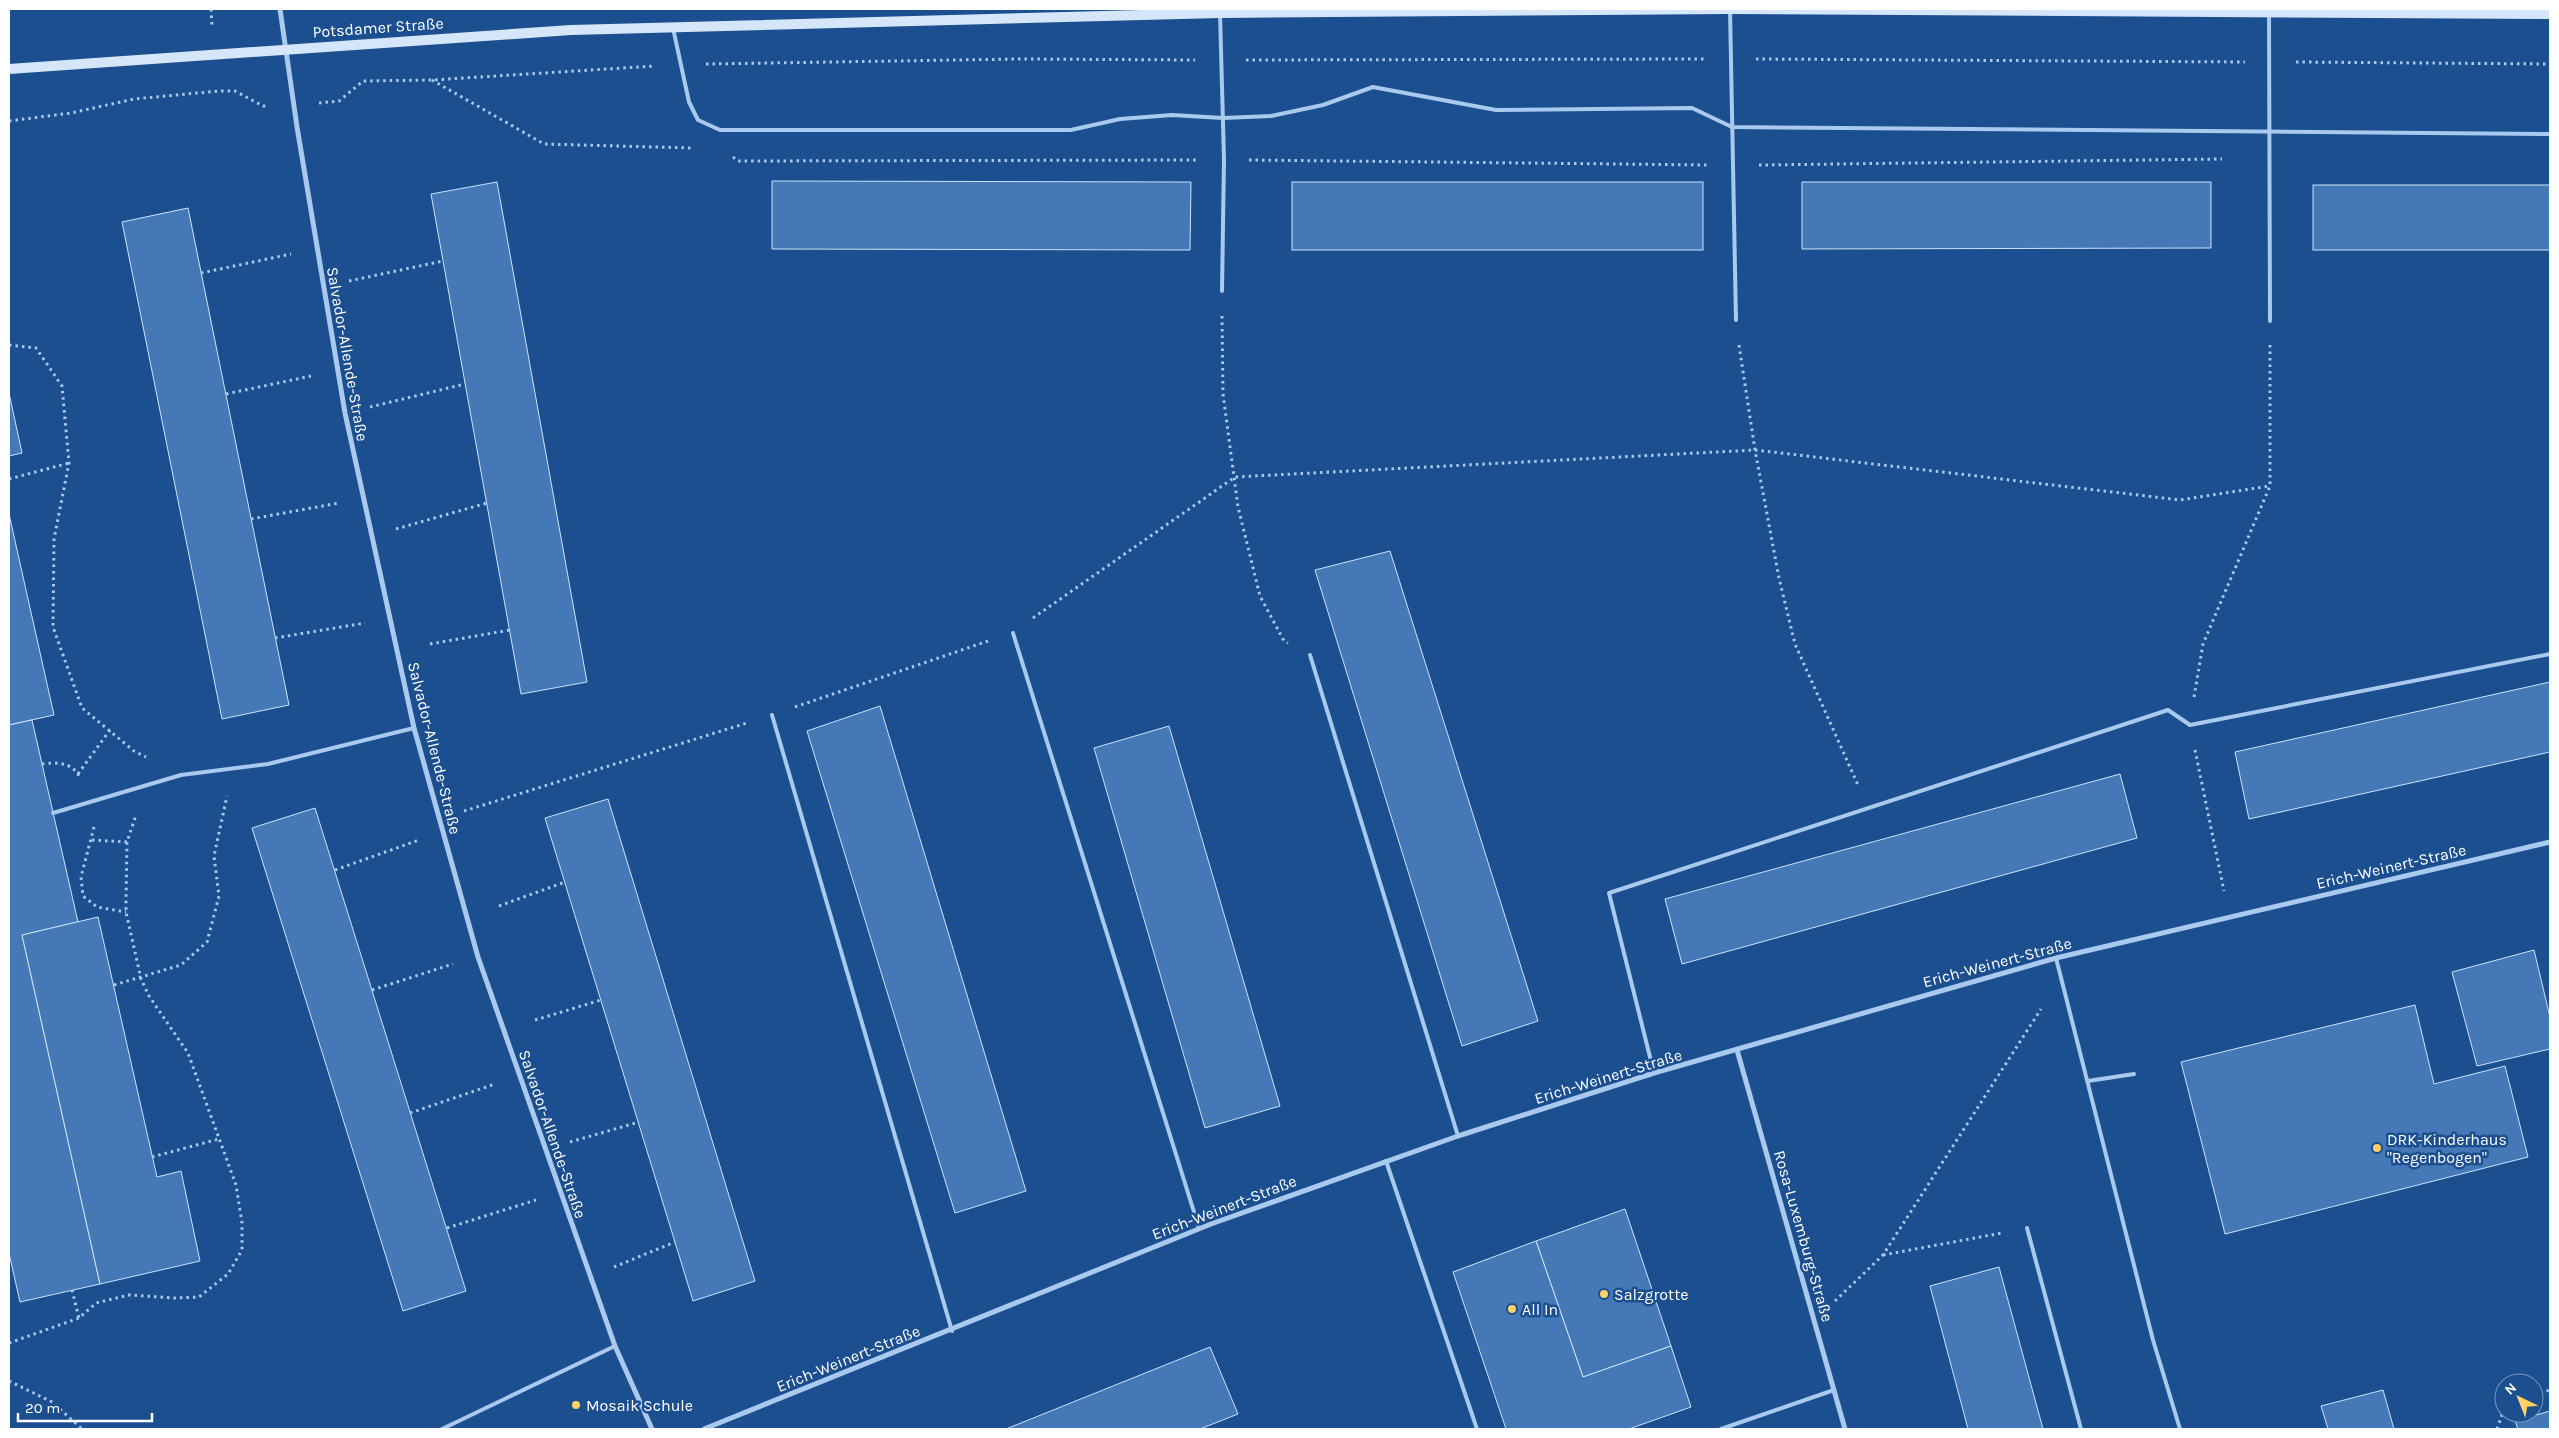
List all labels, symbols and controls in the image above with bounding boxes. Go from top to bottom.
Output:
street label: Potsdamer Straße [312,13,444,42]
street label: Salvador-Allende-Straße [323,265,372,443]
street label: Salvador-Allende-Straße [404,660,465,836]
street label: Erich-Weinert-Straße [2314,840,2468,893]
street label: Erich-Weinert-Straße [1921,933,2074,992]
street label: Erich-Weinert-Straße [1532,1045,1684,1108]
street label: Salvador-Allende-Straße [515,1047,590,1221]
place label: DRK-Kinderhaus "Regenbogen" [2387,1130,2507,1167]
marker: DRK-Kinderhaus "Regenbogen" [2371,1142,2383,1154]
street label: Rosa-Luxemburg-Straße [1770,1148,1837,1324]
street label: Erich-Weinert-Straße [1149,1171,1299,1244]
place label: Salzgrotte [1614,1285,1688,1304]
marker: Salzgrotte [1598,1288,1610,1300]
place label: All In [1522,1300,1558,1319]
marker: All In [1506,1303,1518,1315]
street label: Erich-Weinert-Straße [774,1321,923,1396]
north arrow [2494,1373,2544,1423]
text: N [2501,1379,2520,1399]
scale bar [18,1390,151,1422]
place label: Mosaik Schule [586,1396,693,1415]
text: 20 m [25,1399,60,1417]
marker: Mosaik Schule [570,1399,582,1411]

